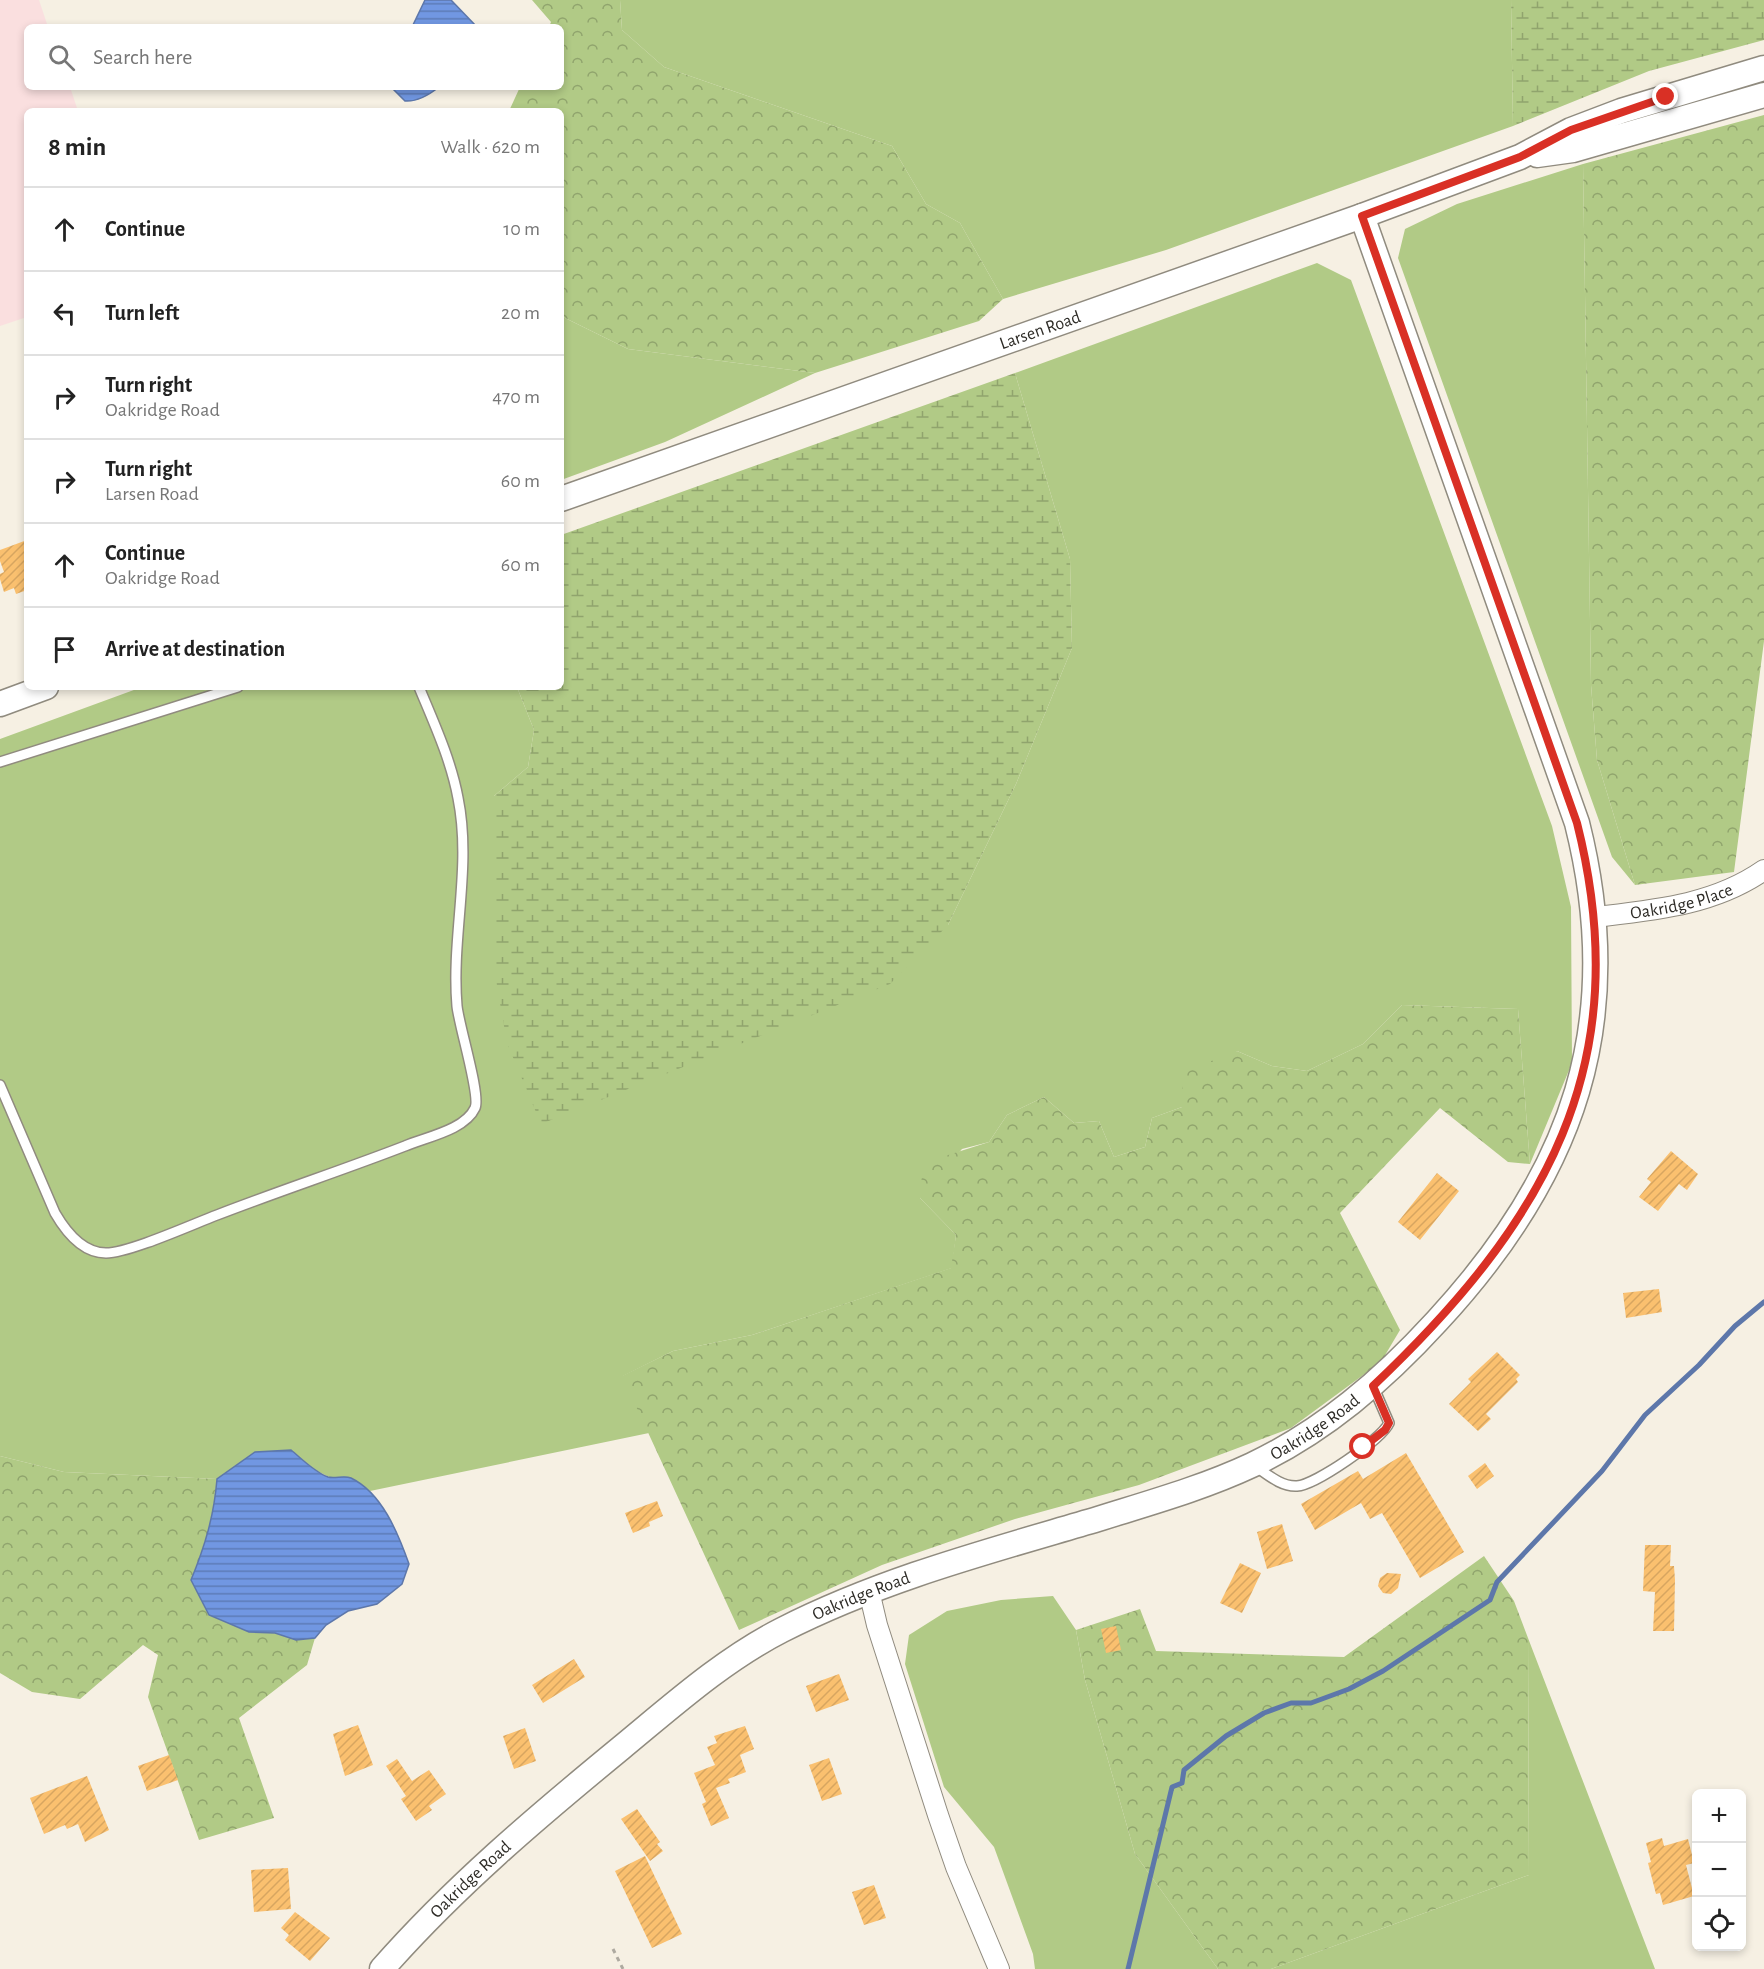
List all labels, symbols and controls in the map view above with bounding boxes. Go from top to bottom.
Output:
search box [24,24,564,90]
icon: search [45,41,78,74]
text: Search here [93,46,192,68]
route end [1652,83,1678,109]
text: 8 min [48,134,106,160]
text: Walk · 620 m [440,137,540,157]
icon: ahead [48,213,81,246]
text: Continue [105,218,185,240]
text: 10 m [503,219,540,239]
icon: left [48,297,81,330]
text: Turn left [105,302,179,324]
text: 20 m [501,303,540,323]
street label: Larsen Road [997,308,1083,353]
text: Turn right [105,374,192,396]
icon: right [48,381,81,414]
text: 470 m [492,387,540,407]
text: Oakridge Road [105,400,220,420]
text: Turn right [105,458,192,480]
icon: right [48,465,81,498]
text: 60 m [501,471,540,491]
text: Larsen Road [105,484,199,504]
text: Continue [105,542,185,564]
icon: ahead [48,549,81,582]
text: 60 m [501,555,540,575]
text: Oakridge Road [105,568,220,588]
icon: arrive [48,633,81,666]
text: Arrive at destination [105,638,285,660]
street label: Oakridge Place [1629,881,1736,923]
street label: Oakridge Road [1267,1392,1363,1464]
route start [1349,1433,1375,1459]
street label: Oakridge Road [810,1569,912,1624]
map controls [1692,1789,1746,1951]
button: + [1692,1789,1746,1843]
street label: Oakridge Road [427,1838,515,1922]
button: − [1692,1843,1746,1897]
button: locate [1692,1897,1746,1951]

